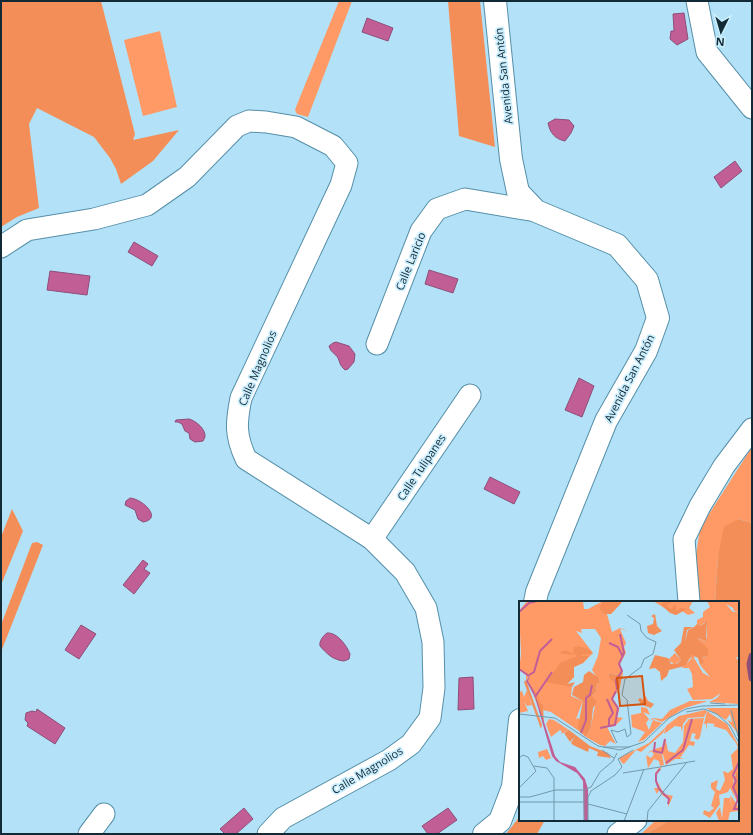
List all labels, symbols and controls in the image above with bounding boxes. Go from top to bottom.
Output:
north arrow [701,12,741,52]
street label: Avenida San Antón [490,27,516,125]
text: N [715,35,725,50]
street label: Calle Laricio [392,229,429,292]
street label: Calle Magnolios [234,328,280,408]
street label: Avenida San Antón [600,332,658,424]
street label: Calle Tulipanes [393,431,449,503]
inset map [519,601,739,821]
street label: Calle Magnolios [329,743,405,797]

